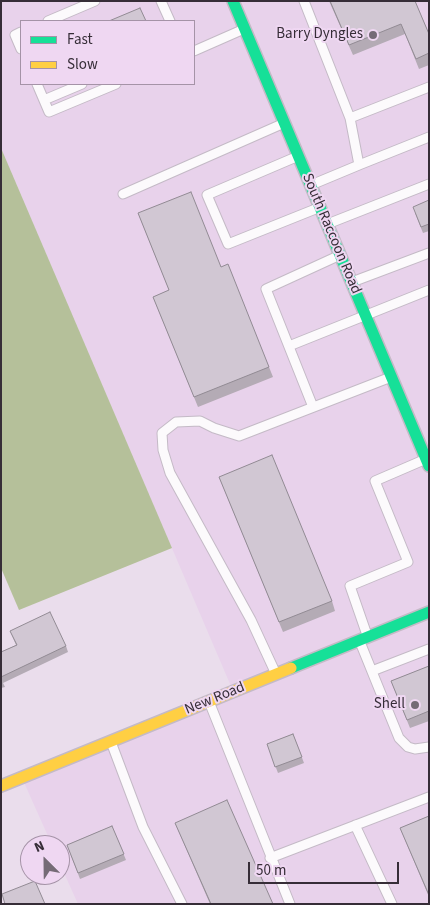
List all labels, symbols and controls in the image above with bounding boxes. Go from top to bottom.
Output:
legend [20,20,195,85]
place label: Barry Dyngles [276,26,363,44]
text: Fast [67,29,93,50]
marker: Barry Dyngles [367,29,379,41]
text: Slow [67,54,98,75]
street label: South Raccoon Road [297,171,365,297]
street label: New Road [182,679,248,719]
place label: Shell [374,696,405,714]
marker: Shell [409,699,421,711]
north arrow [20,835,70,885]
text: N [31,836,48,858]
scale bar [250,852,401,884]
text: 50 m [256,860,286,881]

